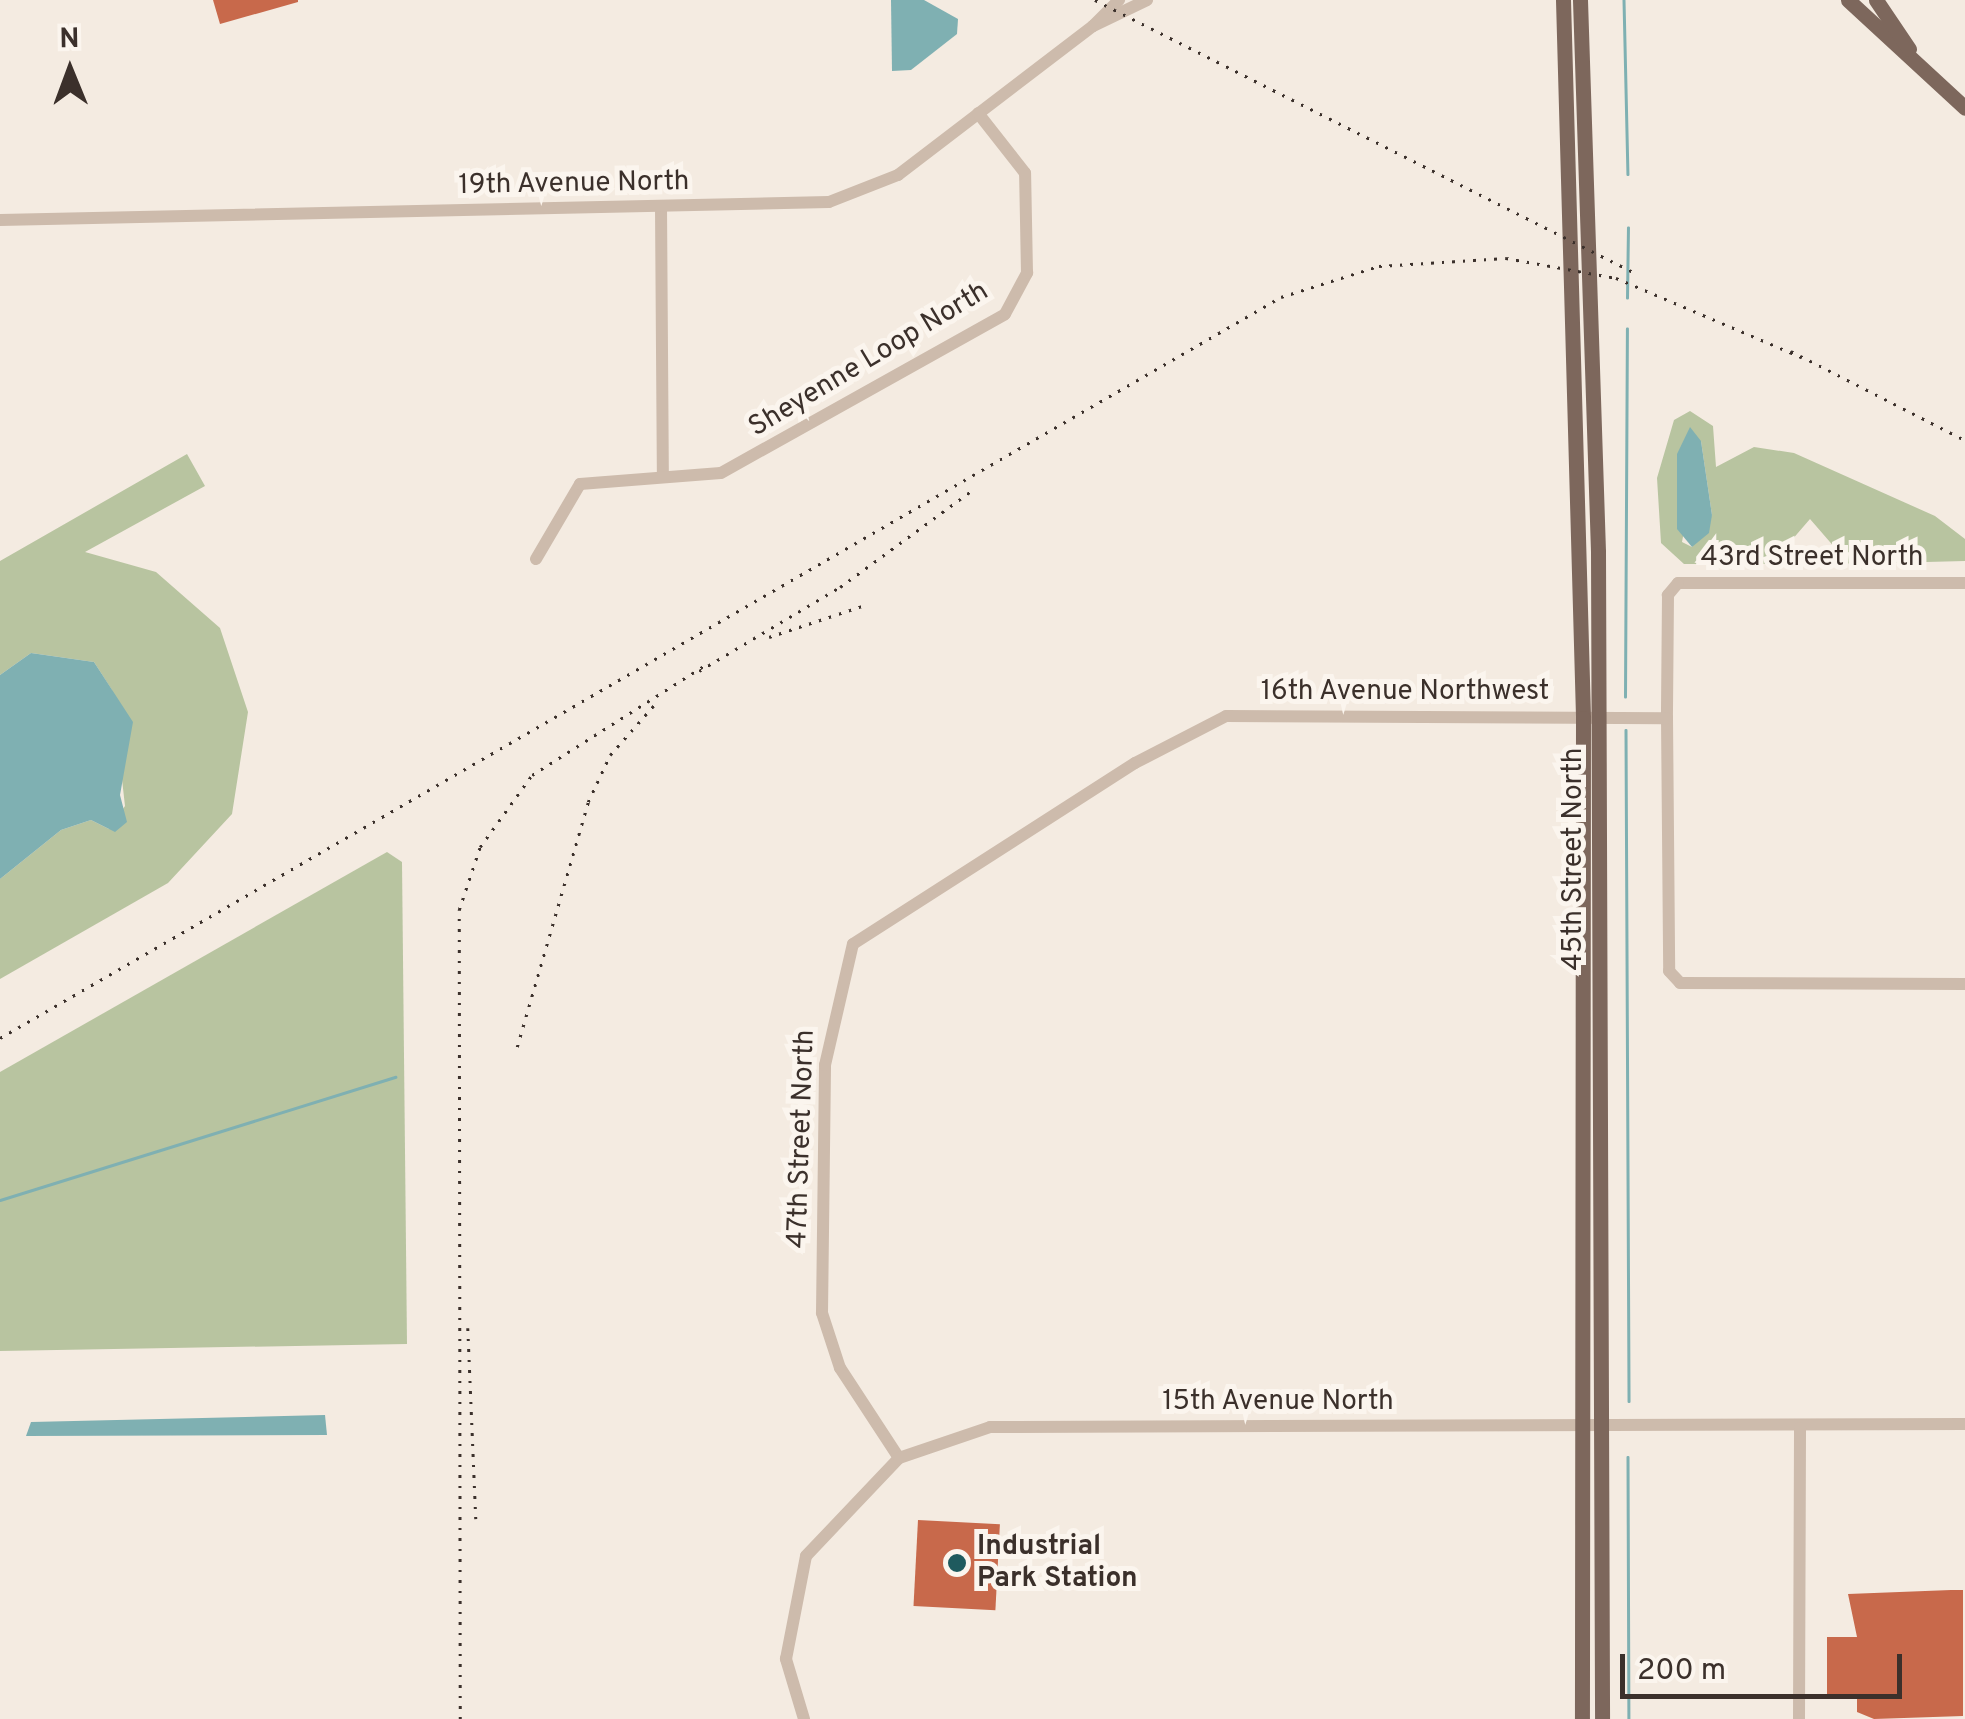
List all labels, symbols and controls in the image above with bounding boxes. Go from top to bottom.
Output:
north arrow [20,20,120,120]
text: N [59,22,80,58]
street label: 19th Avenue North [458,165,690,203]
street label: Sheyenne Loop North [743,275,995,445]
street label: 43rd Street North [1701,541,1923,575]
street label: 16th Avenue Northwest [1260,675,1550,709]
street label: 45th Street North [1557,747,1591,971]
street label: 47th Street North [781,1029,823,1249]
street label: 15th Avenue North [1162,1385,1394,1419]
place label: Industrial Park Station [977,1530,1138,1596]
marker: Industrial Park Station [946,1552,968,1574]
scale bar [1625,1634,1908,1696]
text: 200 m [1637,1653,1726,1690]

